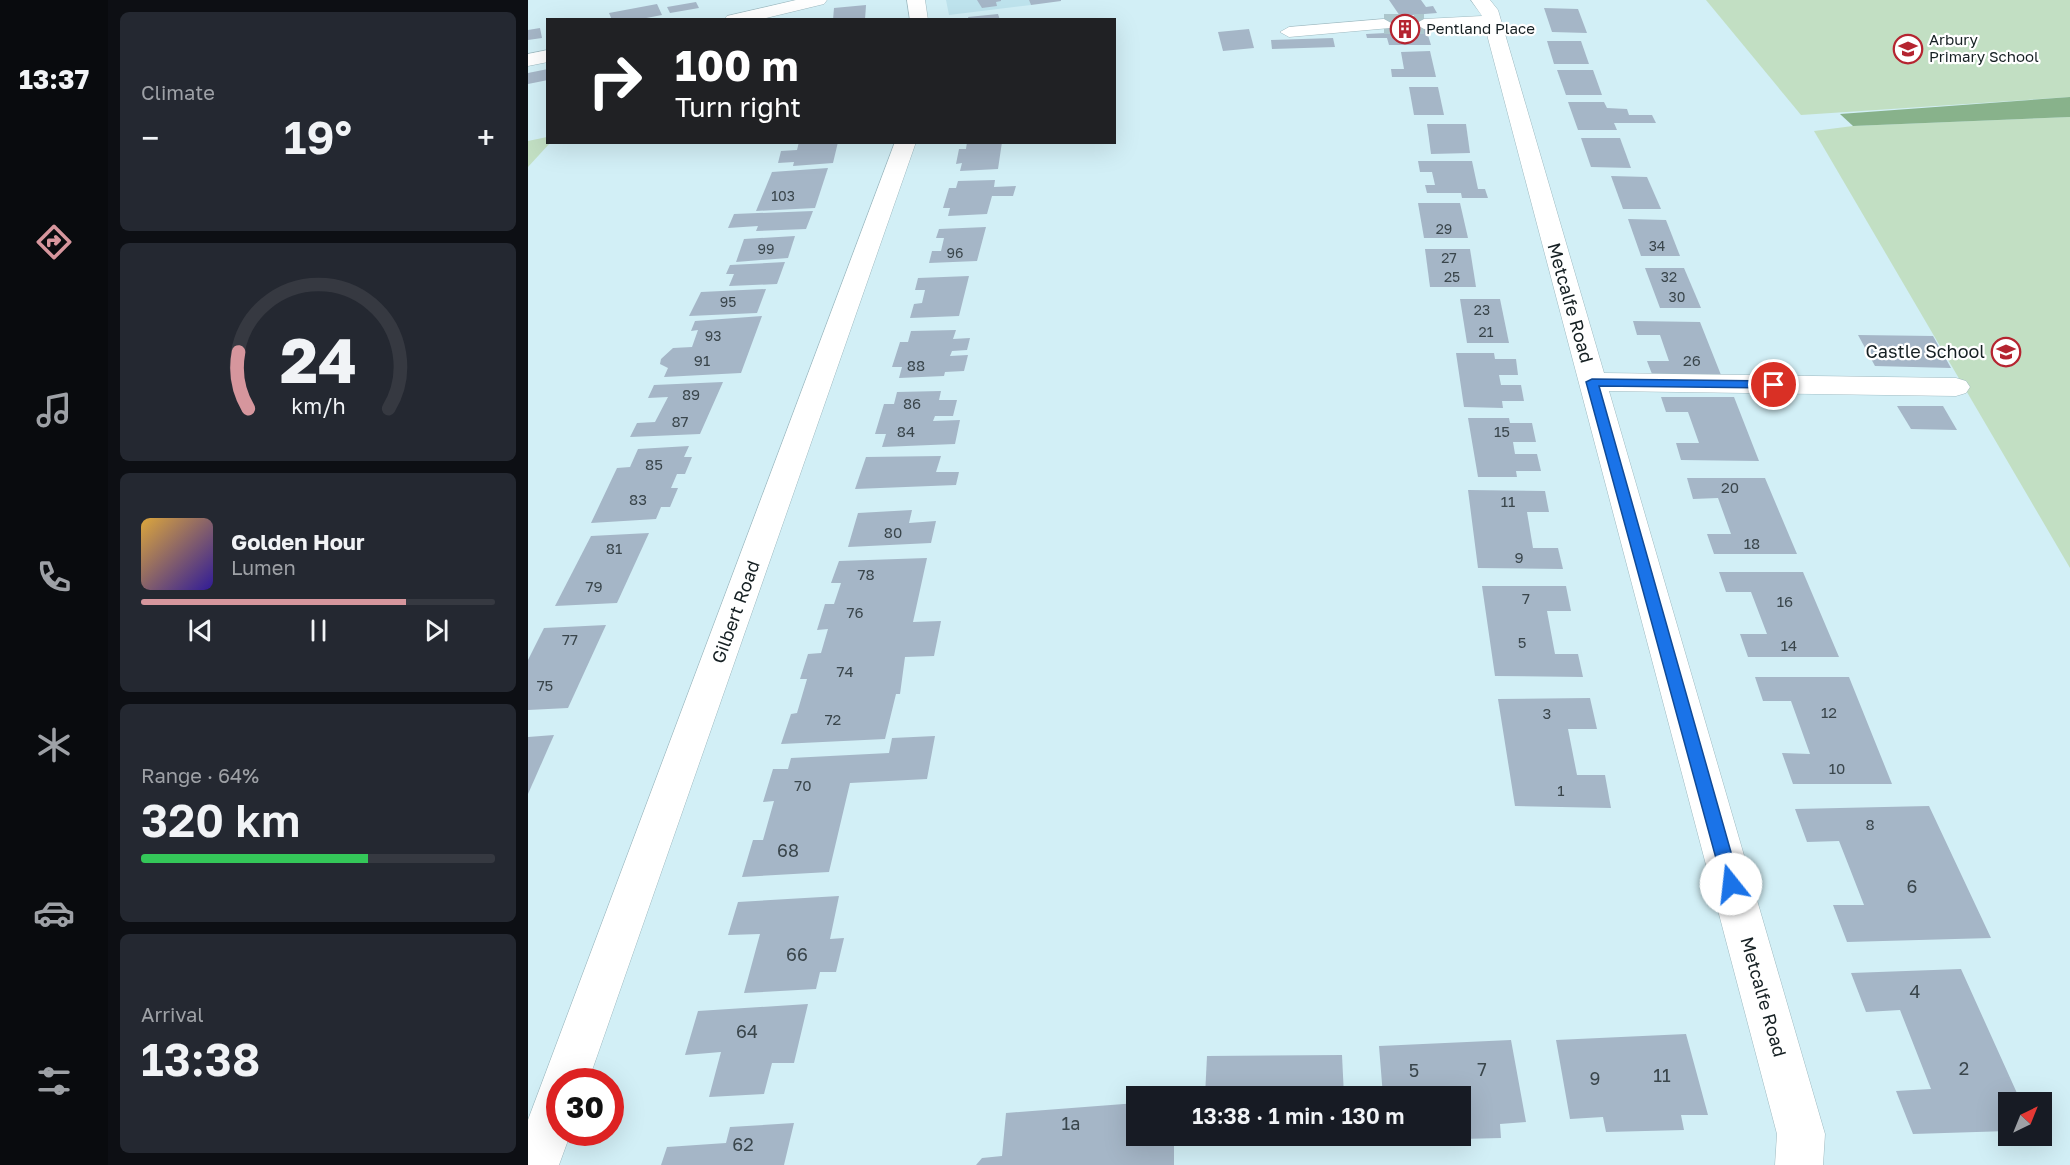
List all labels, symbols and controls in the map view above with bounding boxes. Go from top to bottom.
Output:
building icon: Pentland Place [1389,13,1421,45]
place label: Pentland Place [1426,19,1535,37]
place label: Arbury Primary School [1929,30,2039,65]
school or university icon: Arbury Primary School [1892,33,1924,65]
text: 100 m [675,40,798,90]
icon: right [576,42,654,120]
text: 13:37 [19,63,89,95]
text: Climate [141,80,215,104]
text: Turn right [675,91,801,123]
text: 19° [284,110,352,164]
text: − [141,118,159,157]
text: + [477,118,495,157]
house number: 103 [771,187,795,204]
house number: 29 [1436,220,1452,237]
icon: directions [33,221,75,263]
house number: 34 [1649,237,1665,254]
house number: 99 [758,240,774,257]
street label: Metcalfe Road [1543,240,1599,365]
house number: 96 [947,244,963,261]
house number: 27 [1441,249,1457,266]
house number: 25 [1444,268,1460,285]
house number: 32 [1661,268,1677,285]
house number: 30 [1669,288,1685,305]
house number: 95 [720,293,736,310]
house number: 23 [1474,301,1490,318]
text: 24 [279,322,357,397]
house number: 21 [1479,323,1494,340]
house number: 93 [705,327,721,344]
school or university icon: Castle School [1990,336,2022,368]
place label: Castle School [1866,340,1985,362]
house number: 91 [694,351,710,369]
house number: 26 [1683,351,1701,369]
house number: 88 [907,356,925,374]
pin [1748,359,1799,410]
icon: arrive [1757,368,1790,401]
house number: 89 [682,385,700,403]
icon: music [33,389,75,431]
text: km/h [291,393,345,419]
house number: 86 [903,394,921,412]
house number: 87 [671,412,689,430]
house number: 84 [897,422,915,440]
house number: 15 [1494,422,1510,440]
house number: 85 [645,455,663,473]
house number: 20 [1721,478,1739,496]
house number: 83 [629,490,647,508]
house number: 11 [1501,492,1515,510]
house number: 80 [884,523,902,541]
text: Golden Hour [231,528,365,555]
house number: 18 [1744,534,1760,552]
house number: 81 [606,539,622,557]
house number: 9 [1514,548,1524,566]
text: Lumen [231,555,296,579]
icon: phone [33,556,75,598]
street label: Gilbert Road [706,557,764,666]
house number: 78 [857,565,875,583]
house number: 79 [585,577,603,595]
house number: 7 [1522,589,1530,607]
house number: 16 [1777,592,1793,610]
house number: 76 [846,603,864,621]
icon: previous [184,614,217,647]
icon: pause [302,614,335,647]
icon: next [420,614,453,647]
house number: 77 [562,630,578,648]
house number: 5 [1518,633,1526,651]
house number: 14 [1781,636,1797,654]
house number: 74 [836,662,854,680]
house number: 75 [537,676,553,694]
house number: 12 [1821,703,1837,721]
house number: 3 [1543,704,1551,722]
house number: 72 [825,710,841,728]
icon: climate [33,724,75,766]
house number: 10 [1829,759,1845,777]
text: Range · 64% [141,763,259,787]
house number: 70 [794,776,812,794]
house number: 1 [1557,781,1565,799]
text: 320 km [141,793,300,847]
house number: 8 [1865,815,1875,833]
house number: 68 [777,839,799,861]
position arrow [1699,852,1763,916]
house number: 6 [1907,875,1917,897]
icon: car [33,892,75,934]
street label: Metcalfe Road [1736,934,1792,1059]
house number: 66 [786,943,808,965]
house number: 4 [1910,980,1921,1002]
text: Arrival [141,1002,204,1026]
house number: 64 [736,1020,758,1042]
text: 13:38 [141,1032,260,1086]
house number: 2 [1959,1057,1969,1079]
house number: 7 [1477,1058,1487,1080]
house number: 5 [1409,1059,1419,1081]
icon: filters [33,1060,75,1102]
house number: 11 [1653,1064,1671,1086]
house number: 9 [1590,1067,1600,1089]
speed limit sign: 30 [546,1068,624,1146]
north arrow [1998,1092,2052,1146]
map controls [1998,1092,2052,1146]
text: 13:38 · 1 min · 130 m [1192,1102,1405,1129]
house number: 1a [1062,1112,1080,1134]
house number: 62 [732,1133,754,1155]

